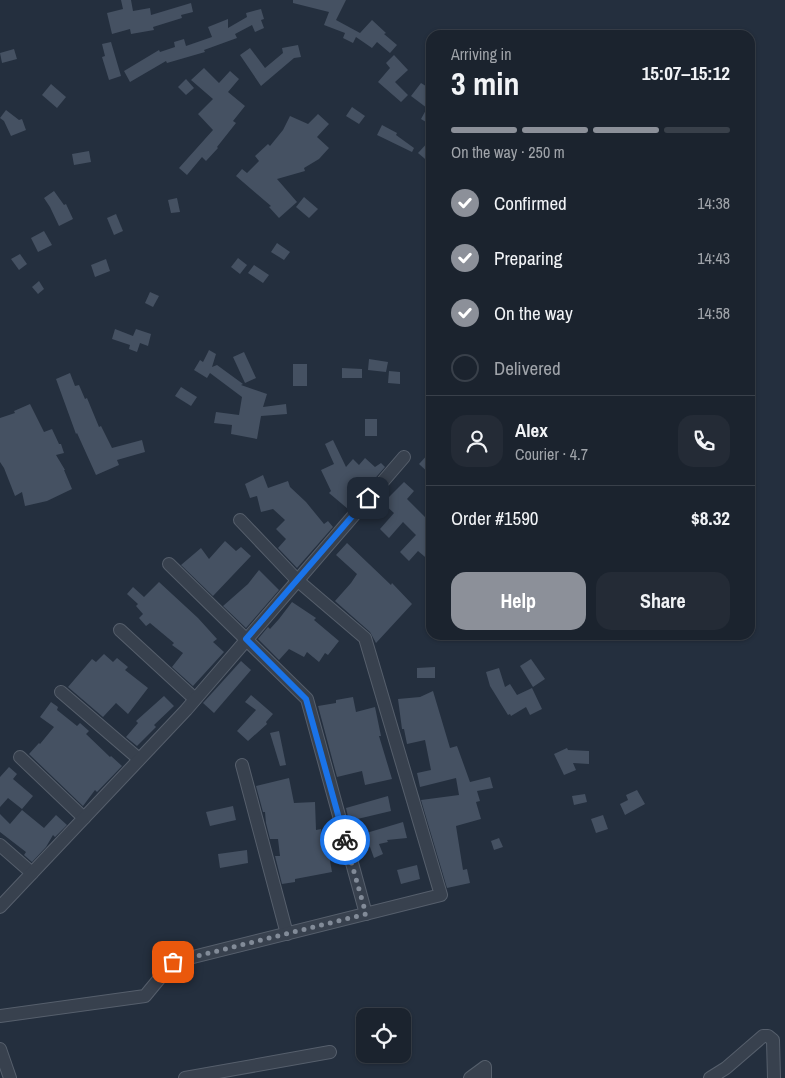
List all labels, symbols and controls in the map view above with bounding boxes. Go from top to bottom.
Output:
text: Arriving in [451,43,512,65]
text: 15:07–15:12 [642,60,730,86]
text: 3 min [451,62,520,105]
text: On the way · 250 m [451,141,565,163]
icon: check [451,189,479,217]
text: Confirmed [494,190,567,216]
text: 14:38 [697,192,730,214]
icon: check [451,244,479,272]
text: Preparing [494,245,562,271]
text: 14:43 [697,247,730,269]
icon: check [451,299,479,327]
text: On the way [494,300,573,326]
text: 14:58 [697,302,730,324]
text: Delivered [494,355,561,381]
button: person [451,415,503,467]
button: phone [678,415,730,467]
text: Alex [515,417,548,443]
text: Courier · 4.7 [515,443,588,465]
pin [347,477,389,519]
icon: home [354,484,382,512]
text: Order #1590 [451,505,538,531]
text: $8.32 [691,505,730,531]
button: Help [451,572,586,630]
button: Share [596,572,730,630]
courier [320,815,370,865]
icon: bike [331,826,359,854]
pin [152,941,194,983]
icon: bag [159,948,187,976]
map controls [356,1008,411,1063]
button: locate [356,1008,411,1063]

